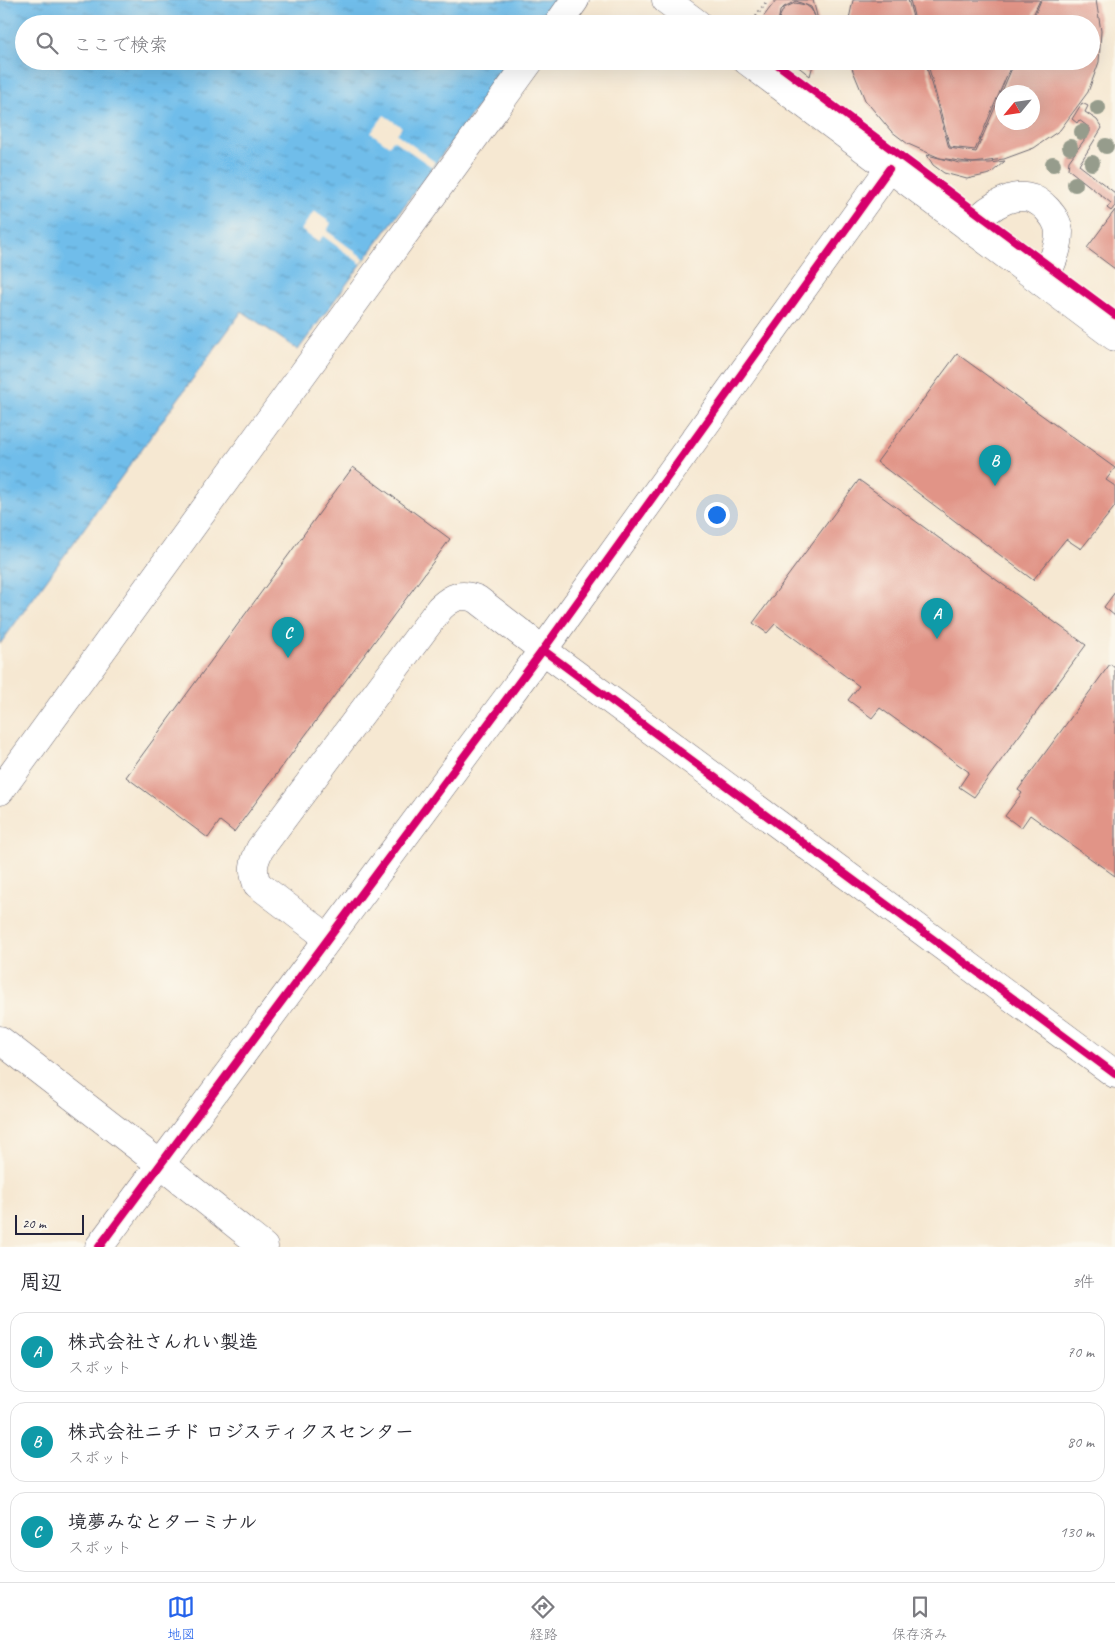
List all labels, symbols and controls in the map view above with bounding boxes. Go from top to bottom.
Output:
search box [15,15,1100,70]
icon: search [33,29,61,57]
text: ここで検索 [73,33,168,57]
north arrow [995,85,1040,130]
pin: B [979,445,1011,486]
your location [704,502,730,528]
pin: A [921,598,953,639]
pin: C [272,617,304,658]
scale bar [15,1212,84,1235]
text: 20 m [22,1215,46,1232]
text: 周辺 [20,1269,62,1295]
text: 3件 [1072,1272,1095,1292]
text: 株式会社さんれい製造 [68,1330,258,1354]
text: A [33,1342,41,1362]
text: 70 m [1067,1342,1094,1362]
text: スポット [68,1358,132,1378]
text: 株式会社ニチド ロジスティクスセンター [68,1420,414,1444]
text: B [33,1432,41,1452]
text: 80 m [1067,1432,1094,1452]
text: スポット [68,1448,132,1468]
text: 境夢みなとターミナル [68,1510,258,1534]
text: C [33,1522,41,1542]
text: 130 m [1060,1522,1094,1542]
text: スポット [68,1538,132,1558]
tab: 地図 [167,1593,195,1643]
tab: 経路 [529,1593,557,1643]
tab: 保存済み [892,1593,948,1643]

